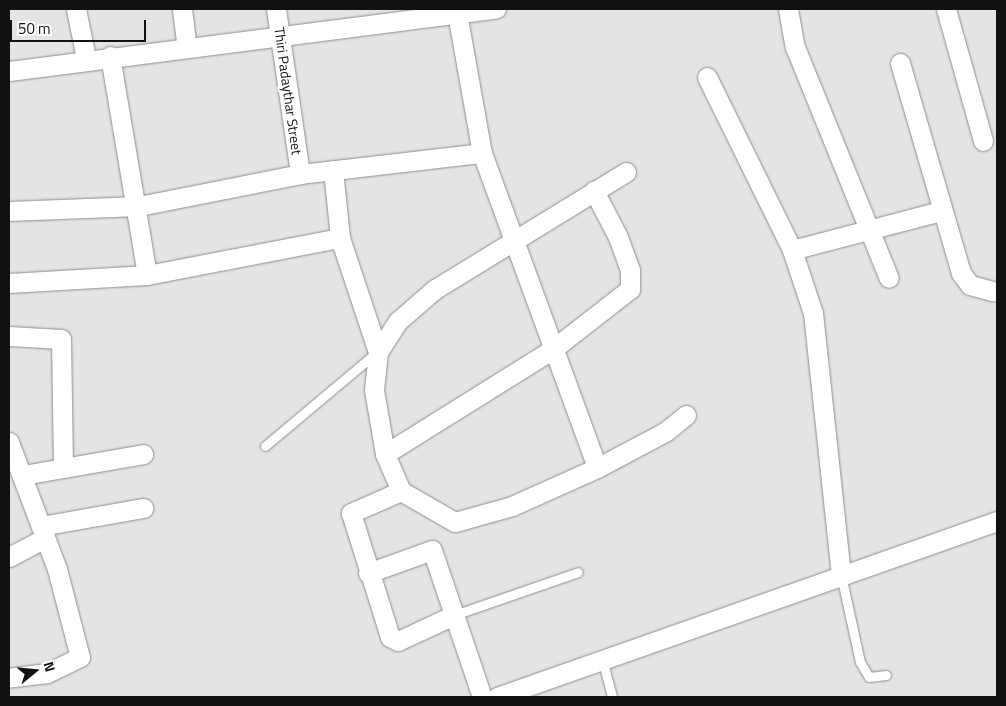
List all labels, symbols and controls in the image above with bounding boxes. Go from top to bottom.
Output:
scale bar [12,10,149,42]
text: 50 m [18,17,51,40]
street label: Thiri Padaythar Street [271,26,305,156]
north arrow [10,646,60,696]
text: N [38,659,61,674]

